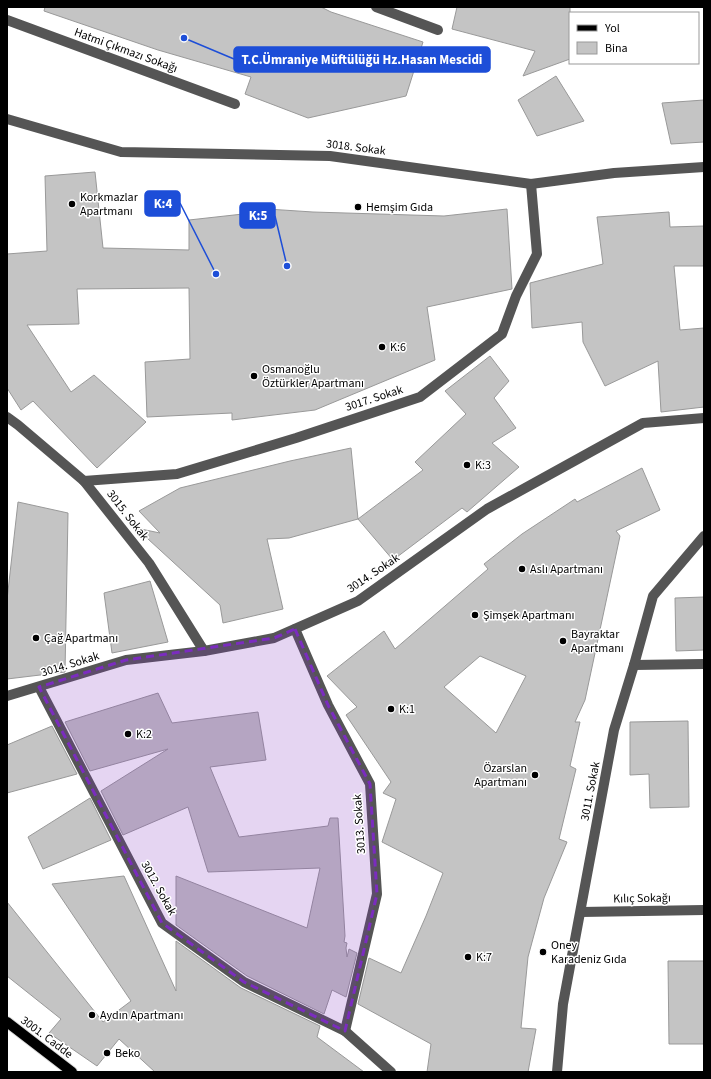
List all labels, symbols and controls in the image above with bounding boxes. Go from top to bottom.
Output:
legend [569,12,699,64]
text: Yol [604,20,620,37]
street label: Hatmi Çıkmazı Sokağı [72,24,180,77]
text: Bina [605,40,628,57]
callout: T.C.Ümraniye Müftülüğü Hz.Hasan Mescidi [234,47,490,72]
text: T.C.Ümraniye Müftülüğü Hz.Hasan Mescidi [242,51,482,69]
street label: 3018. Sokak [325,135,387,160]
place label: Korkmazlar Apartmanı [80,189,139,220]
callout: K:4 [145,191,180,216]
text: K:4 [154,195,173,213]
marker: Korkmazlar Apartmanı [67,199,77,209]
place label: Hemşim Gıda [366,199,433,216]
marker: Hemşim Gıda [353,202,363,212]
callout: K:5 [240,203,275,228]
text: K:5 [249,207,268,225]
place label: K:6 [390,339,406,356]
marker: K:6 [377,342,387,352]
place label: Osmanoğlu Öztürkler Apartmanı [262,361,364,392]
marker: Osmanoğlu Öztürkler Apartmanı [249,371,259,381]
street label: 3017. Sokak [343,381,405,416]
place label: K:3 [475,457,491,474]
marker: K:3 [462,460,472,470]
street label: 3015. Sokak [102,486,153,544]
street label: 3014. Sokak [344,550,403,597]
place label: Aslı Apartmanı [530,561,603,578]
marker: Aslı Apartmanı [517,564,527,574]
place label: Şimşek Apartmanı [483,607,574,624]
marker: Şimşek Apartmanı [470,610,480,620]
place label: Bayraktar Apartmanı [571,626,624,657]
place label: Çağ Apartmanı [44,630,118,647]
marker: Çağ Apartmanı [31,633,41,643]
marker: Bayraktar Apartmanı [558,636,568,646]
street label: 3014. Sokak [39,648,101,681]
place label: K:1 [399,701,415,718]
marker: K:1 [386,704,396,714]
place label: K:2 [136,726,152,743]
marker: K:2 [123,729,133,739]
place label: Özarslan Apartmanı [474,760,527,791]
street label: 3011. Sokak [576,760,605,822]
marker: Özarslan Apartmanı [530,770,540,780]
street label: 3013. Sokak [349,793,370,854]
street label: 3012. Sokak [137,858,181,919]
street label: Kılıç Sokağı [613,889,671,908]
place label: Oney Karadeniz Gıda [551,937,627,968]
marker: Oney Karadeniz Gıda [538,947,548,957]
place label: K:7 [476,949,492,966]
marker: K:7 [463,952,473,962]
place label: Aydın Apartmanı [100,1007,183,1024]
marker: Aydın Apartmanı [87,1010,97,1020]
street label: 3001. Cadde [17,1012,76,1063]
place label: Beko [115,1045,140,1062]
marker: Beko [102,1048,112,1058]

